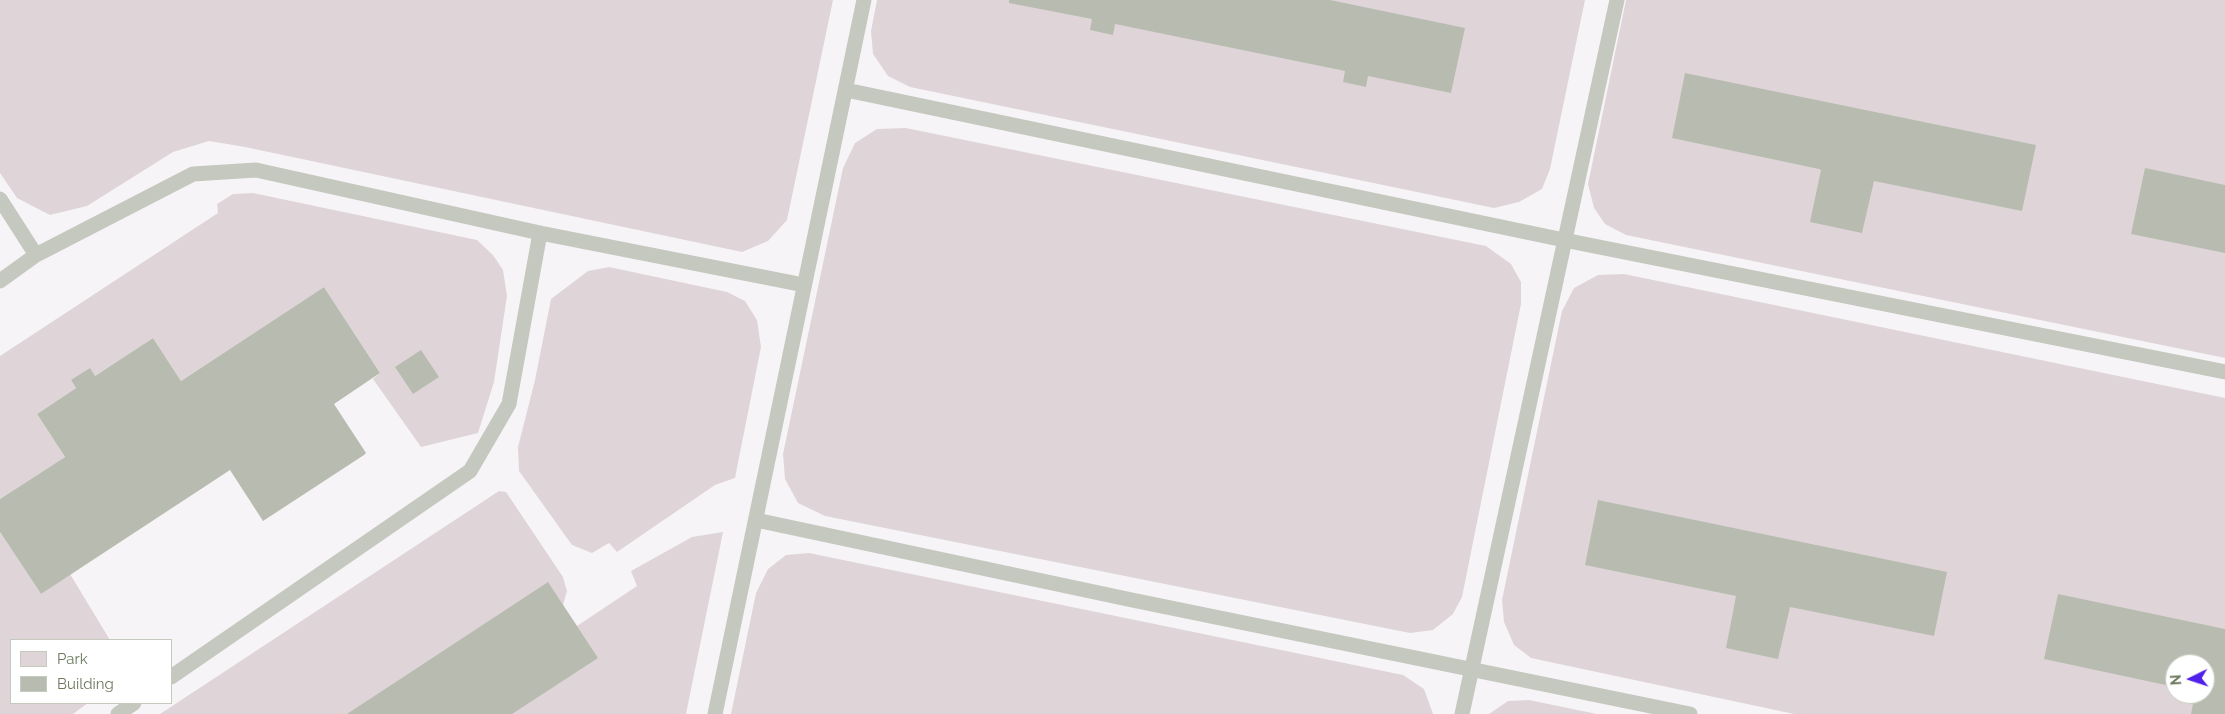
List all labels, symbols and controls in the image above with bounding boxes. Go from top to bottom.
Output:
legend [10,639,172,704]
text: Park [57,650,88,668]
north arrow [2165,654,2215,704]
text: N [2168,674,2184,686]
text: Building [57,675,114,693]

